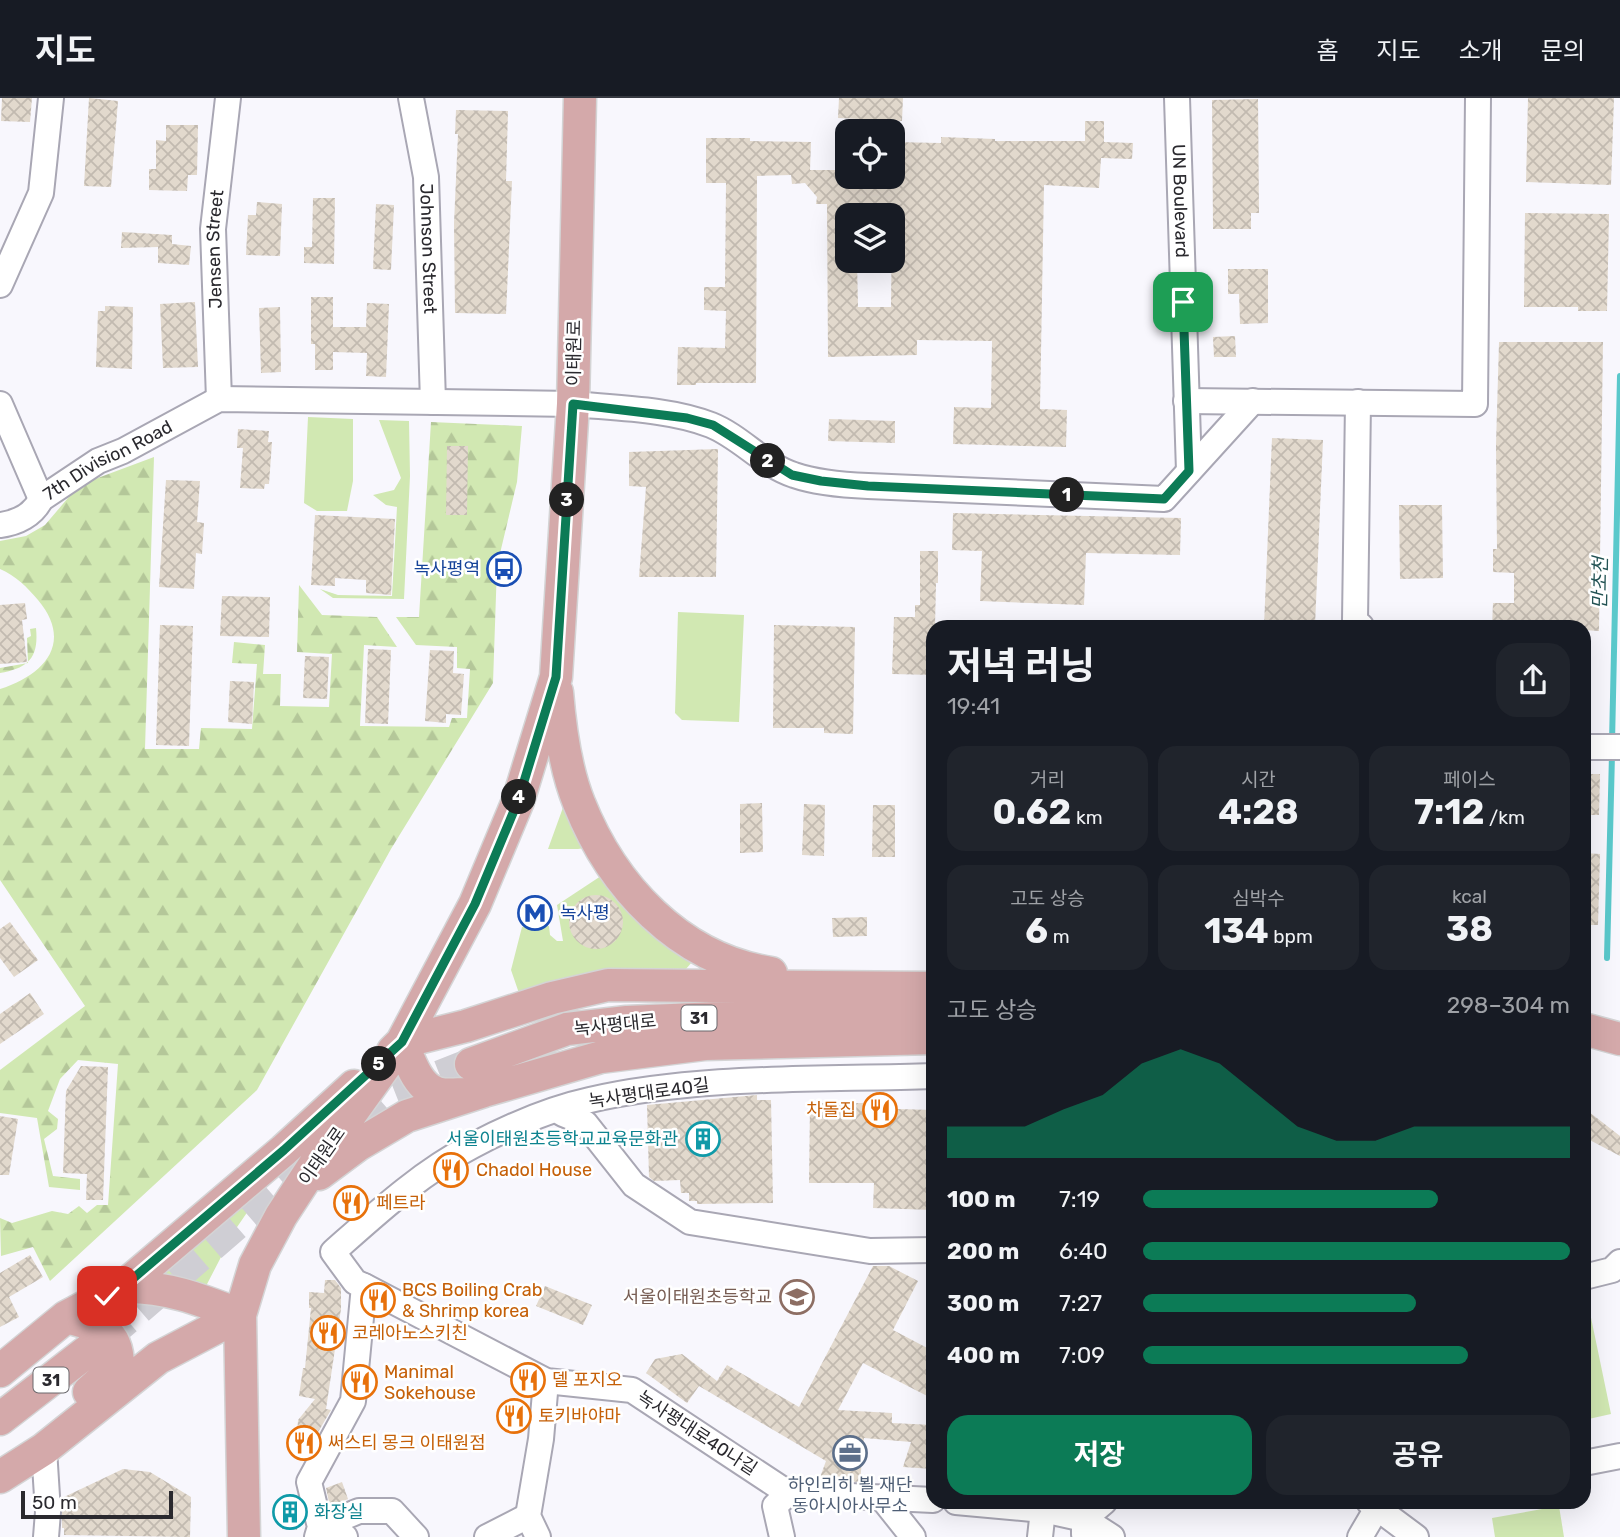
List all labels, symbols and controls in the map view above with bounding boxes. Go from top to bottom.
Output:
text: 지도 [35,31,96,70]
text: 홈 [1316,37,1338,65]
text: 지도 [1376,37,1421,65]
text: 소개 [1459,37,1503,65]
text: 문의 [1541,37,1585,65]
map controls [835,119,905,273]
button: locate [835,119,905,189]
street label: UN Boulevard [1167,144,1193,258]
street label: Johnson Street [415,183,441,314]
street label: Jensen Street [202,189,228,309]
button: layers [835,203,905,273]
pin [1153,272,1213,332]
icon: arrive [1164,283,1202,321]
street label: 이태원로 [562,320,586,386]
street label: 7th Division Road [39,415,176,505]
pin: 2 [750,444,786,478]
text: 2 [761,449,774,472]
pin: 1 [1050,478,1084,512]
pin: 3 [550,482,584,518]
text: 1 [1062,483,1071,506]
text: 3 [560,488,573,511]
bus stop icon: 녹사평역 [485,550,523,588]
water label: 만초천 [1588,555,1612,609]
place label: 녹사평역 [414,558,480,580]
text: 저녁 러닝 [947,643,1095,689]
button: share [1496,643,1570,717]
text: 19:41 [947,692,1000,720]
text: 거리 [1030,768,1065,791]
text: 시간 [1241,768,1276,791]
text: 페이스 [1443,768,1496,791]
pin: 4 [502,780,536,814]
text: 4 [512,785,525,808]
text: 0.62 [992,791,1071,833]
text: 4:28 [1218,791,1299,833]
text: 7:12 [1414,791,1484,833]
text: km [1071,806,1103,829]
text: /km [1484,806,1525,829]
text: kcal [1452,885,1487,908]
text: 고도 상승 [1010,887,1085,910]
text: 심박수 [1232,887,1285,910]
metro station icon: 녹사평 [516,894,554,932]
place label: 녹사평 [560,902,610,924]
text: 38 [1446,908,1493,950]
text: 6 [1025,910,1048,952]
text: 134 [1204,910,1269,952]
text: m [1048,925,1070,948]
text: bpm [1269,925,1313,948]
text: 298–304 m [1447,991,1570,1019]
text: 고도 상승 [947,996,1037,1024]
road number: 31 [682,1006,716,1030]
street label: 녹사평대로 [573,1010,657,1040]
pin: 5 [362,1046,396,1082]
text: 5 [372,1052,385,1075]
street label: 녹사평대로40길 [587,1074,711,1112]
restaurant icon: 차돌집 [861,1091,899,1129]
place label: 차돌집 [806,1099,856,1121]
building icon: 서울이태원초등학교교육문화관 [684,1120,722,1158]
street label: 이태원로 [294,1123,350,1189]
place label: 서울이태원초등학교교육문화관 [446,1128,678,1150]
restaurant icon: Chadol House [432,1151,470,1189]
place label: Chadol House [476,1159,592,1181]
restaurant icon: 페트라 [332,1184,370,1222]
text: 100 m [947,1185,1016,1213]
text: 7:19 [1059,1185,1100,1213]
place label: 페트라 [376,1192,426,1214]
text: 200 m [947,1237,1019,1265]
text: 6:40 [1059,1237,1108,1265]
pin [77,1266,137,1326]
icon: check [88,1277,126,1315]
school or university icon: 서울이태원초등학교 [778,1278,816,1316]
place label: BCS Boiling Crab & Shrimp korea [402,1279,542,1322]
restaurant icon: BCS Boiling Crab & Shrimp korea [359,1281,397,1319]
place label: 서울이태원초등학교 [623,1286,772,1308]
text: 300 m [947,1289,1019,1317]
text: 7:27 [1059,1289,1102,1317]
restaurant icon: 코레아노스키친 [309,1314,347,1352]
place label: 코레아노스키친 [352,1322,468,1344]
text: 400 m [947,1341,1020,1369]
text: 7:09 [1059,1341,1105,1369]
place label: Manimal Sokehouse [384,1361,476,1404]
restaurant icon: 델 포지오 [509,1361,547,1399]
restaurant icon: Manimal Sokehouse [341,1363,379,1401]
road number: 31 [34,1368,68,1392]
place label: 델 포지오 [552,1369,623,1391]
street label: 녹사평대로40나길 [633,1386,761,1480]
restaurant icon: 토키바야마 [495,1397,533,1435]
place label: 토키바야마 [538,1405,621,1427]
button: 저장 [947,1415,1252,1495]
button: 공유 [1266,1415,1570,1495]
restaurant icon: 써스티 몽크 이태원점 [285,1424,323,1462]
place label: 써스티 몽크 이태원점 [328,1432,486,1454]
office icon: 하인리히 뵐 재단 동아시아사무소 [831,1434,869,1472]
place label: 하인리히 뵐 재단 동아시아사무소 [788,1474,912,1517]
scale bar [21,1488,173,1520]
text: 50 m [32,1491,77,1514]
building icon: 화장실 [271,1493,309,1531]
place label: 화장실 [314,1501,364,1523]

